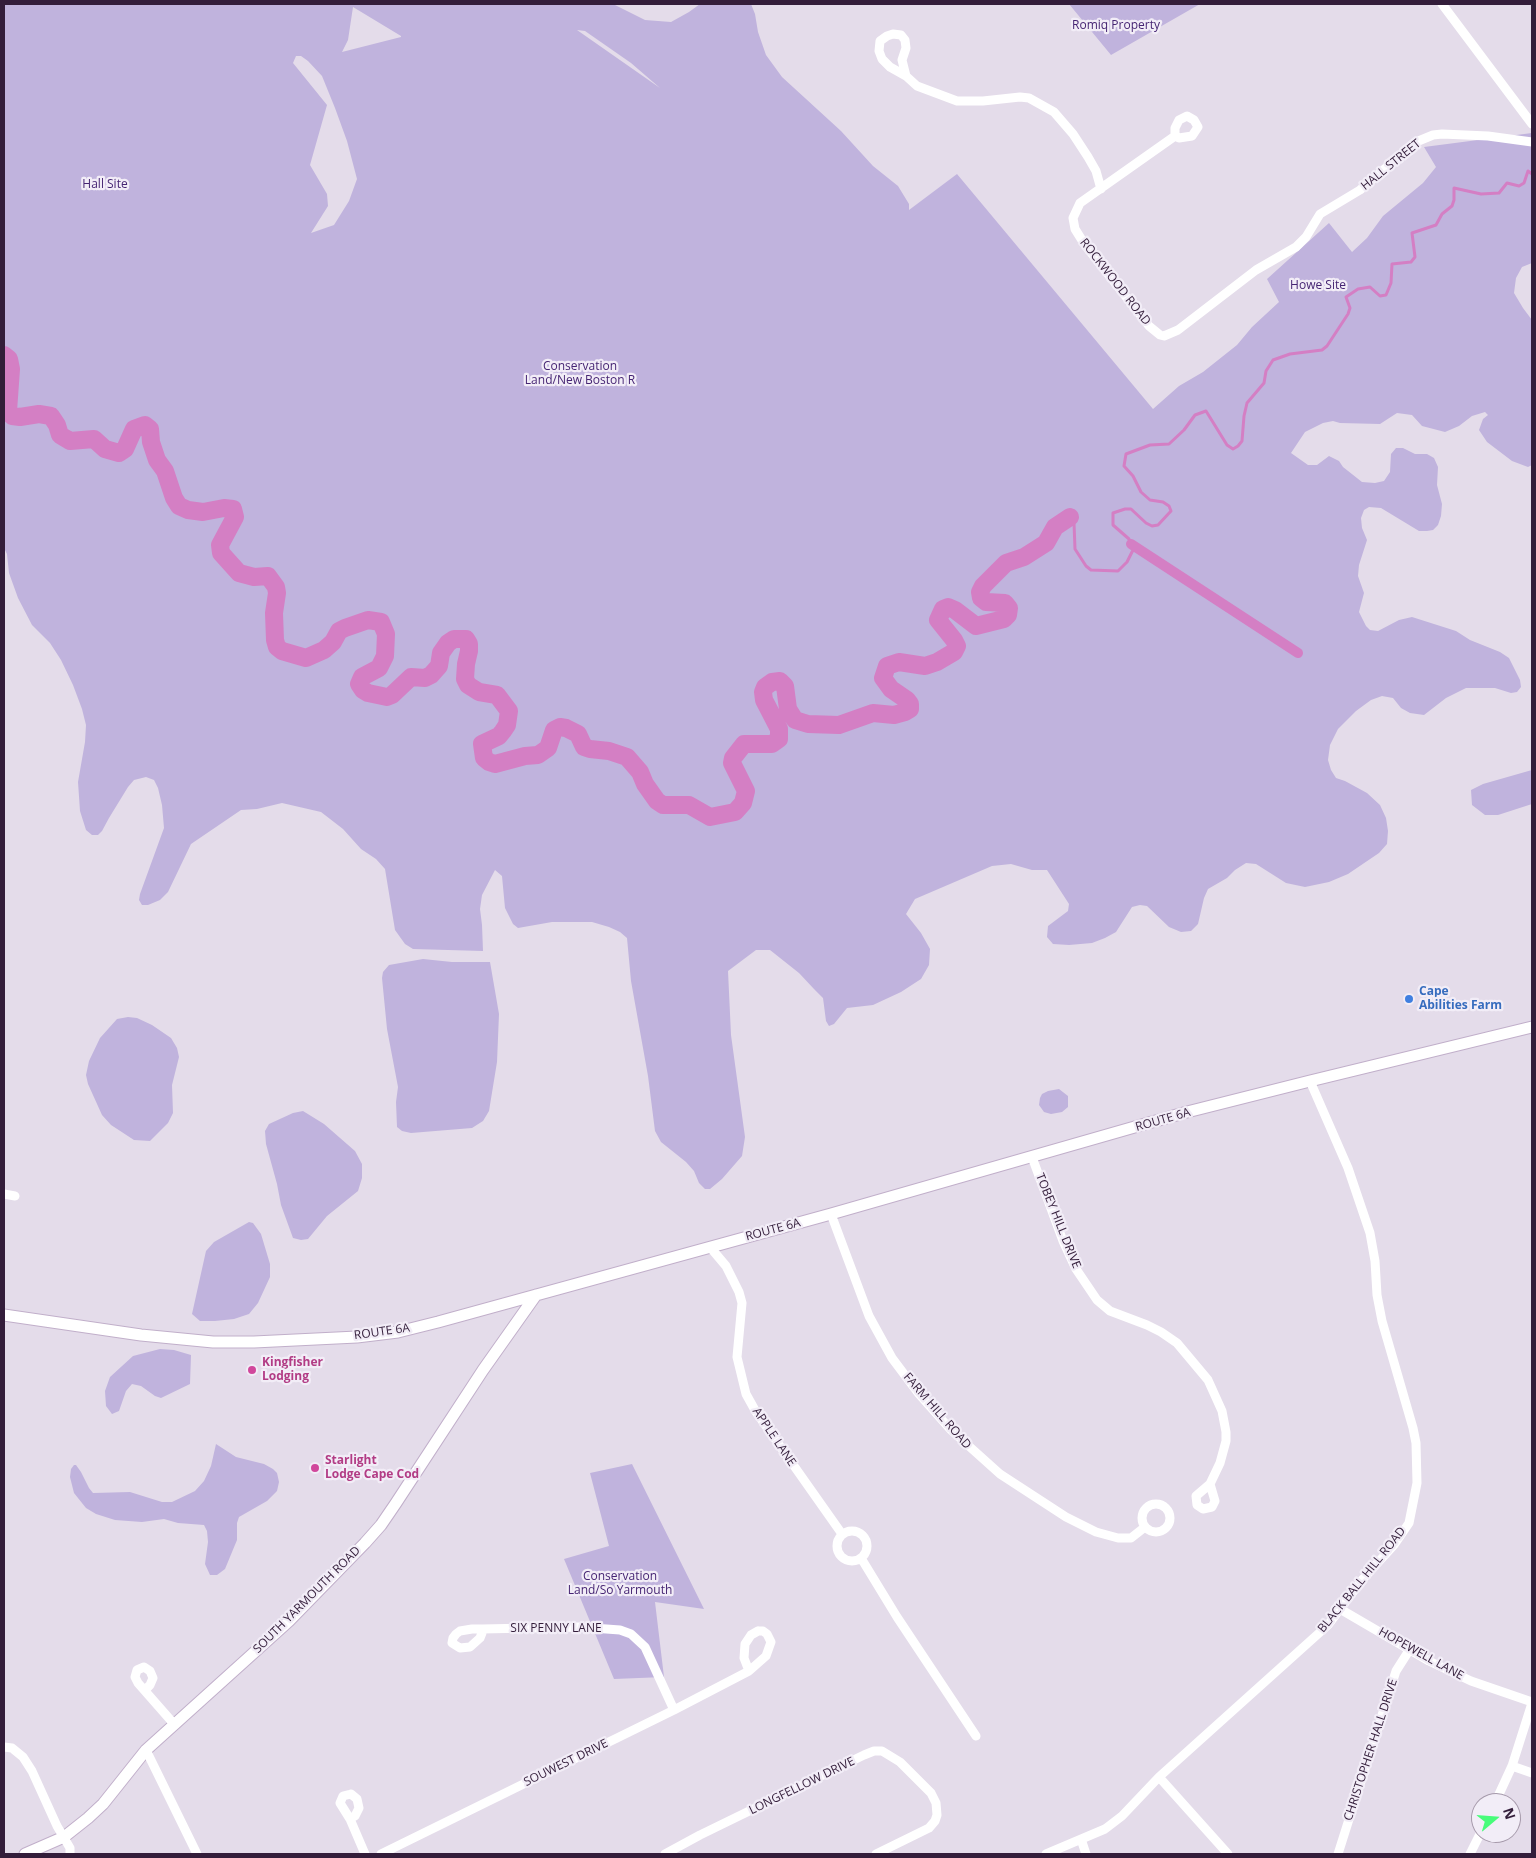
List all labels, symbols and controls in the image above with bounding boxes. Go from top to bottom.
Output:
park label: Romiq Property [1072,19,1160,33]
street label: HALL STREET [1358,137,1424,193]
park label: Hall Site [82,178,128,192]
street label: ROCKWOOD ROAD [1077,236,1153,328]
park label: Howe Site [1290,279,1346,293]
park label: Conservation Land/New Boston R [525,360,635,388]
place label: Cape Abilities Farm [1419,985,1502,1013]
marker: Cape Abilities Farm [1403,993,1415,1005]
street label: ROUTE 6A [1134,1105,1192,1135]
street label: TOBEY HILL DRIVE [1032,1171,1084,1271]
street label: ROUTE 6A [744,1216,802,1244]
street label: ROUTE 6A [353,1321,411,1343]
place label: Kingfisher Lodging [262,1356,323,1384]
marker: Kingfisher Lodging [246,1364,258,1376]
street label: FARM HILL ROAD [900,1370,974,1452]
street label: APPLE LANE [749,1405,799,1469]
place label: Starlight Lodge Cape Cod [325,1454,419,1482]
marker: Starlight Lodge Cape Cod [309,1462,321,1474]
street label: BLACK BALL HILL ROAD [1315,1524,1409,1636]
street label: SOUTH YARMOUTH ROAD [250,1543,364,1657]
park label: Conservation Land/So Yarmouth [568,1570,672,1598]
street label: SIX PENNY LANE [510,1622,602,1636]
street label: HOPEWELL LANE [1376,1625,1466,1683]
street label: CHRISTOPHER HALL DRIVE [1341,1677,1401,1823]
street label: SOUWEST DRIVE [521,1736,611,1790]
street label: LONGFELLOW DRIVE [747,1754,857,1818]
north arrow [1471,1793,1521,1843]
text: N [1499,1805,1521,1822]

